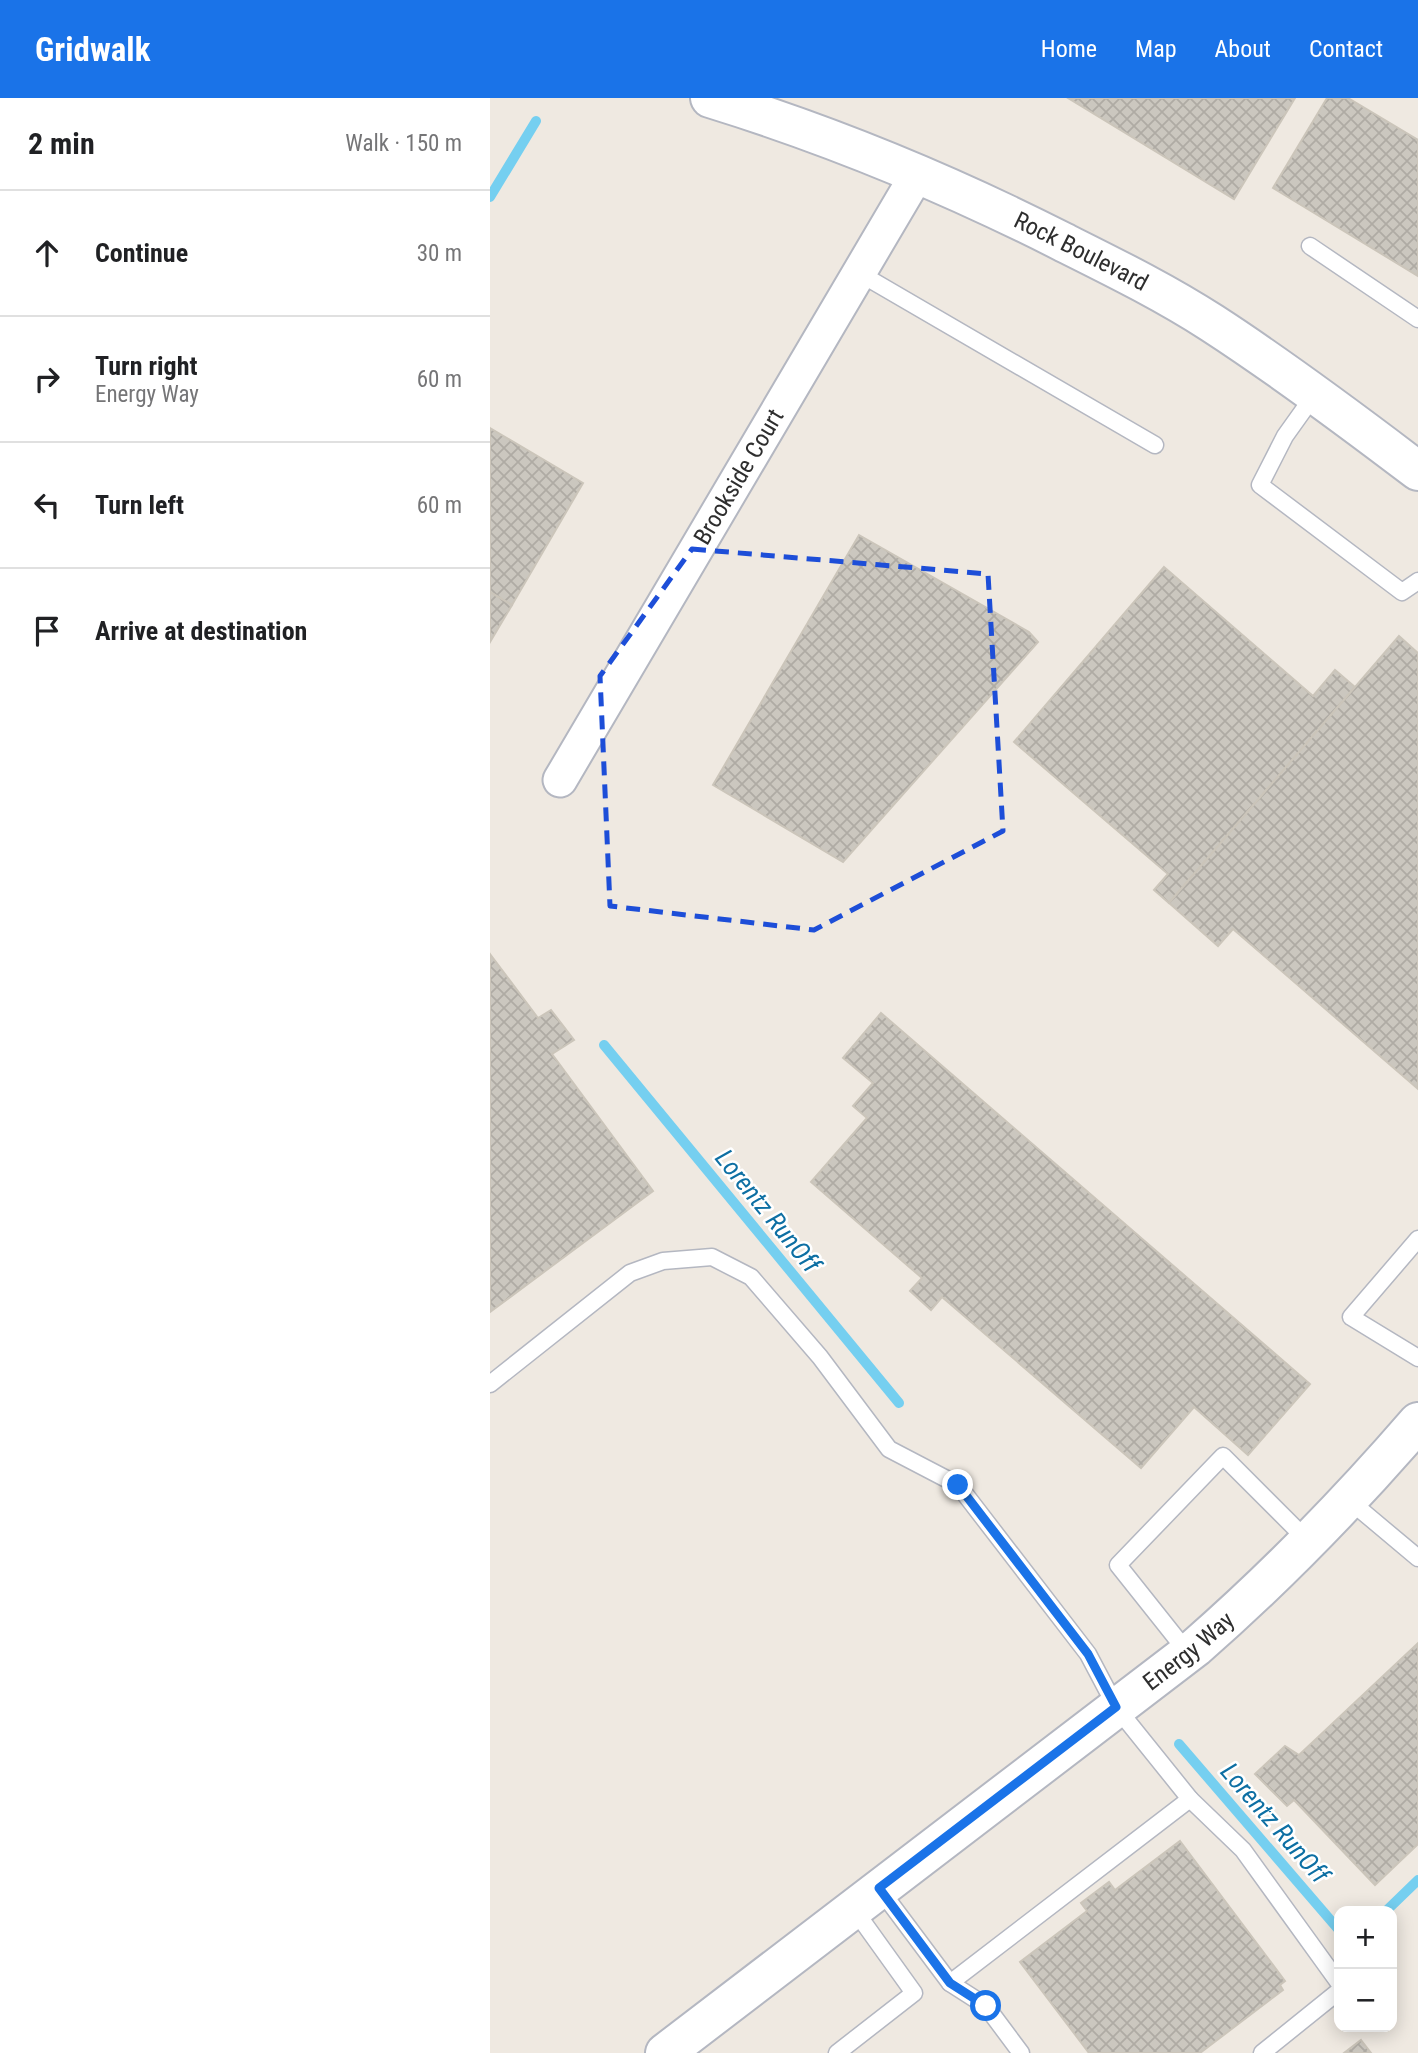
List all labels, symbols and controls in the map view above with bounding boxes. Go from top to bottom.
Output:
text: Gridwalk [35,30,150,69]
text: Home [1041,35,1097,63]
text: Map [1135,35,1177,63]
text: About [1215,35,1271,63]
text: Contact [1309,35,1383,63]
text: 2 min [28,126,95,161]
text: Walk · 150 m [345,130,462,157]
street label: Rock Boulevard [1010,206,1153,297]
icon: ahead [28,234,66,272]
text: Continue [95,238,188,268]
text: 30 m [417,240,462,267]
text: Turn right [95,351,197,381]
icon: right [28,360,66,398]
text: 60 m [417,366,462,393]
text: Energy Way [95,381,199,408]
street label: Brookside Court [688,404,790,550]
icon: left [28,486,66,524]
text: Turn left [95,490,184,520]
text: 60 m [417,492,462,519]
icon: arrive [28,612,66,650]
text: Arrive at destination [95,616,307,646]
water label: Lorentz RunOff [709,1143,828,1280]
route end [942,1469,973,1500]
street label: Energy Way [1138,1606,1240,1696]
water label: Lorentz RunOff [1215,1757,1337,1891]
map controls [1334,1906,1397,2032]
button: + [1334,1906,1397,1969]
button: − [1334,1969,1397,2032]
route start [970,1990,1001,2021]

